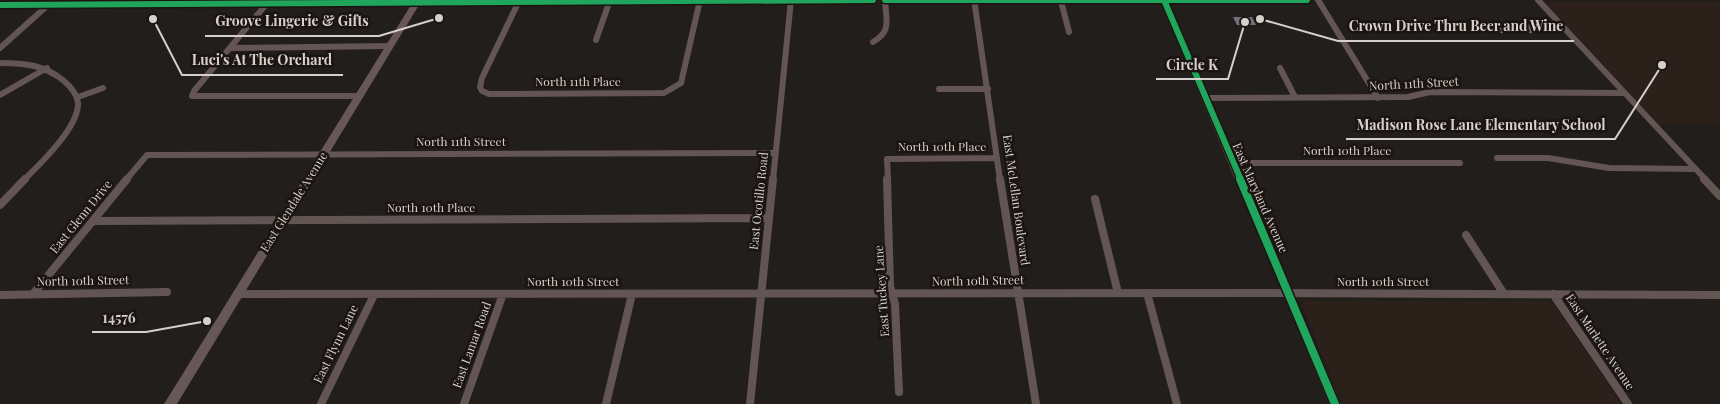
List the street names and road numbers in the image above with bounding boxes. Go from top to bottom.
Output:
street label: North 11th Place [535,73,621,89]
street label: North 11th Street [1369,73,1460,93]
street label: North 11th Street [416,133,507,149]
street label: East McLellan Boulevard [1000,133,1034,266]
street label: North 10th Place [898,138,986,154]
street label: East Maryland Avenue [1229,140,1292,255]
street label: North 10th Place [1303,142,1391,158]
street label: East Glendale Avenue [256,148,330,255]
street label: East Ocotillo Road [745,151,771,251]
street label: East Glenn Drive [46,176,115,256]
street label: North 10th Place [387,199,475,215]
street label: East Tuckey Lane [870,245,892,338]
street label: North 10th Street [37,271,130,289]
street label: North 10th Street [932,271,1025,289]
street label: North 10th Street [527,273,620,289]
street label: North 10th Street [1337,273,1430,289]
street label: East Marlette Avenue [1563,290,1639,393]
street label: East Lamar Road [448,299,494,390]
street label: East Flynn Lane [309,302,361,385]

